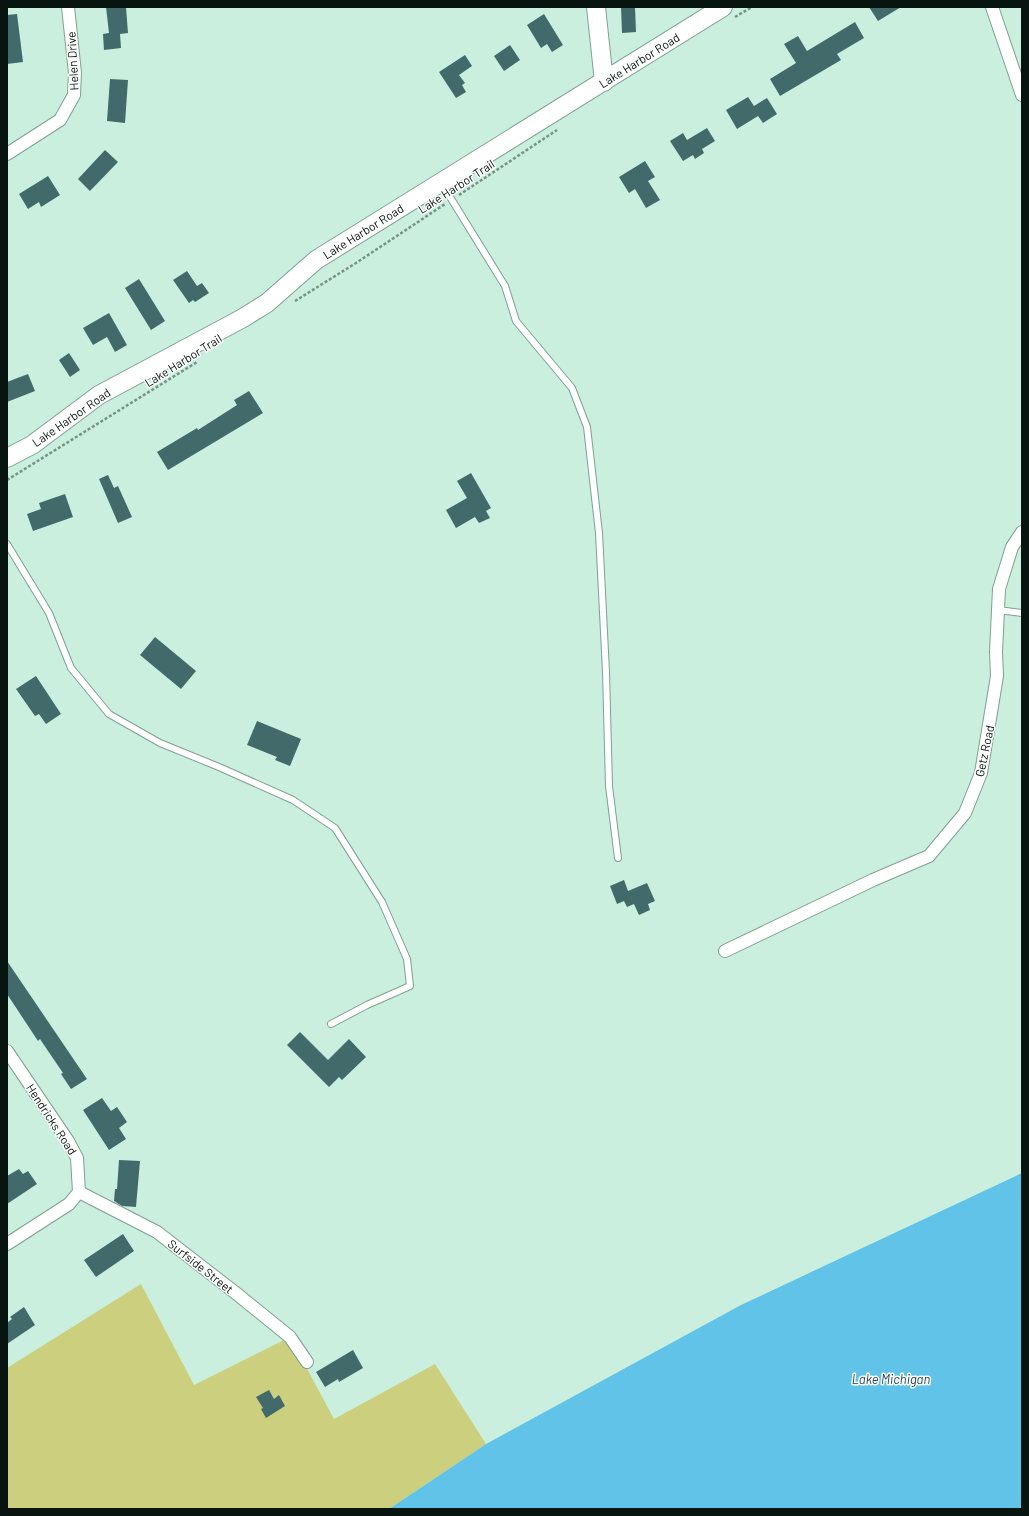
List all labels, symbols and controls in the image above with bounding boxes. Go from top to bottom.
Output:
street label: Lake Harbor Road [596,30,682,90]
street label: Helen Drive [63,31,81,91]
street label: Lake Harbor Trail [415,156,497,216]
street label: Lake Harbor Road [320,201,406,261]
street label: Lake Harbor Trail [142,331,224,389]
street label: Lake Harbor Road [29,385,113,449]
street label: Getz Road [972,724,996,778]
street label: Hendricks Road [24,1081,80,1157]
street label: Surfside Street [166,1236,236,1296]
water label: Lake Michigan [852,1371,930,1387]

